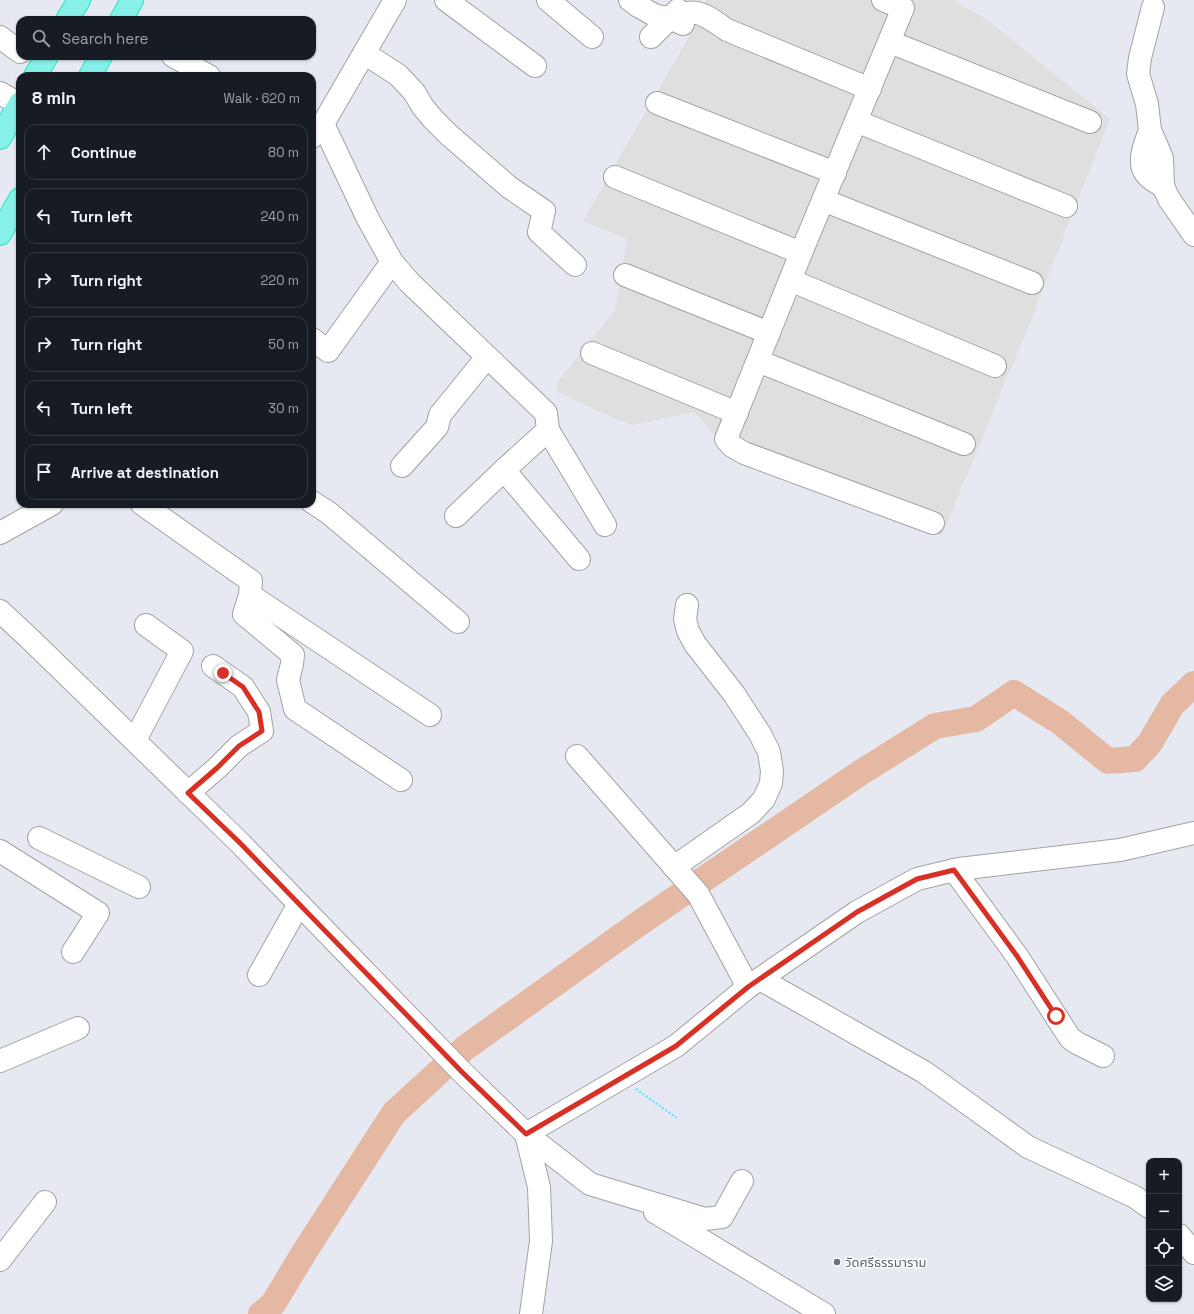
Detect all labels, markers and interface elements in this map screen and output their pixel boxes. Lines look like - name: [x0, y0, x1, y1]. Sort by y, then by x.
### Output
- search box: [16, 16, 316, 60]
- icon: search: [30, 27, 52, 49]
- text: Search here: [62, 29, 148, 48]
- text: 8 min: [32, 87, 76, 109]
- text: Walk · 620 m: [223, 90, 300, 107]
- icon: ahead: [33, 141, 55, 163]
- text: Continue: [71, 143, 137, 162]
- text: 80 m: [268, 144, 299, 161]
- icon: left: [33, 205, 55, 227]
- text: Turn left: [71, 207, 133, 226]
- text: 240 m: [261, 208, 299, 225]
- icon: right: [33, 269, 55, 291]
- text: Turn right: [71, 271, 142, 290]
- text: 220 m: [260, 272, 299, 289]
- icon: right: [33, 333, 55, 355]
- text: Turn right: [71, 335, 142, 354]
- text: 50 m: [268, 336, 299, 353]
- icon: left: [33, 397, 55, 419]
- text: Turn left: [71, 399, 133, 418]
- text: 30 m: [268, 400, 299, 417]
- icon: arrive: [33, 461, 55, 483]
- text: Arrive at destination: [71, 463, 219, 482]
- route end: [214, 664, 232, 682]
- route start: [1047, 1007, 1065, 1025]
- map controls: [1146, 1158, 1182, 1302]
- button: +: [1146, 1158, 1182, 1194]
- button: −: [1146, 1194, 1182, 1230]
- button: locate: [1146, 1230, 1182, 1266]
- place label: วัดศรีธรรมาราม: [845, 1254, 927, 1271]
- marker: วัดศรีธรรมาราม: [832, 1257, 842, 1267]
- button: layers: [1146, 1266, 1182, 1302]

